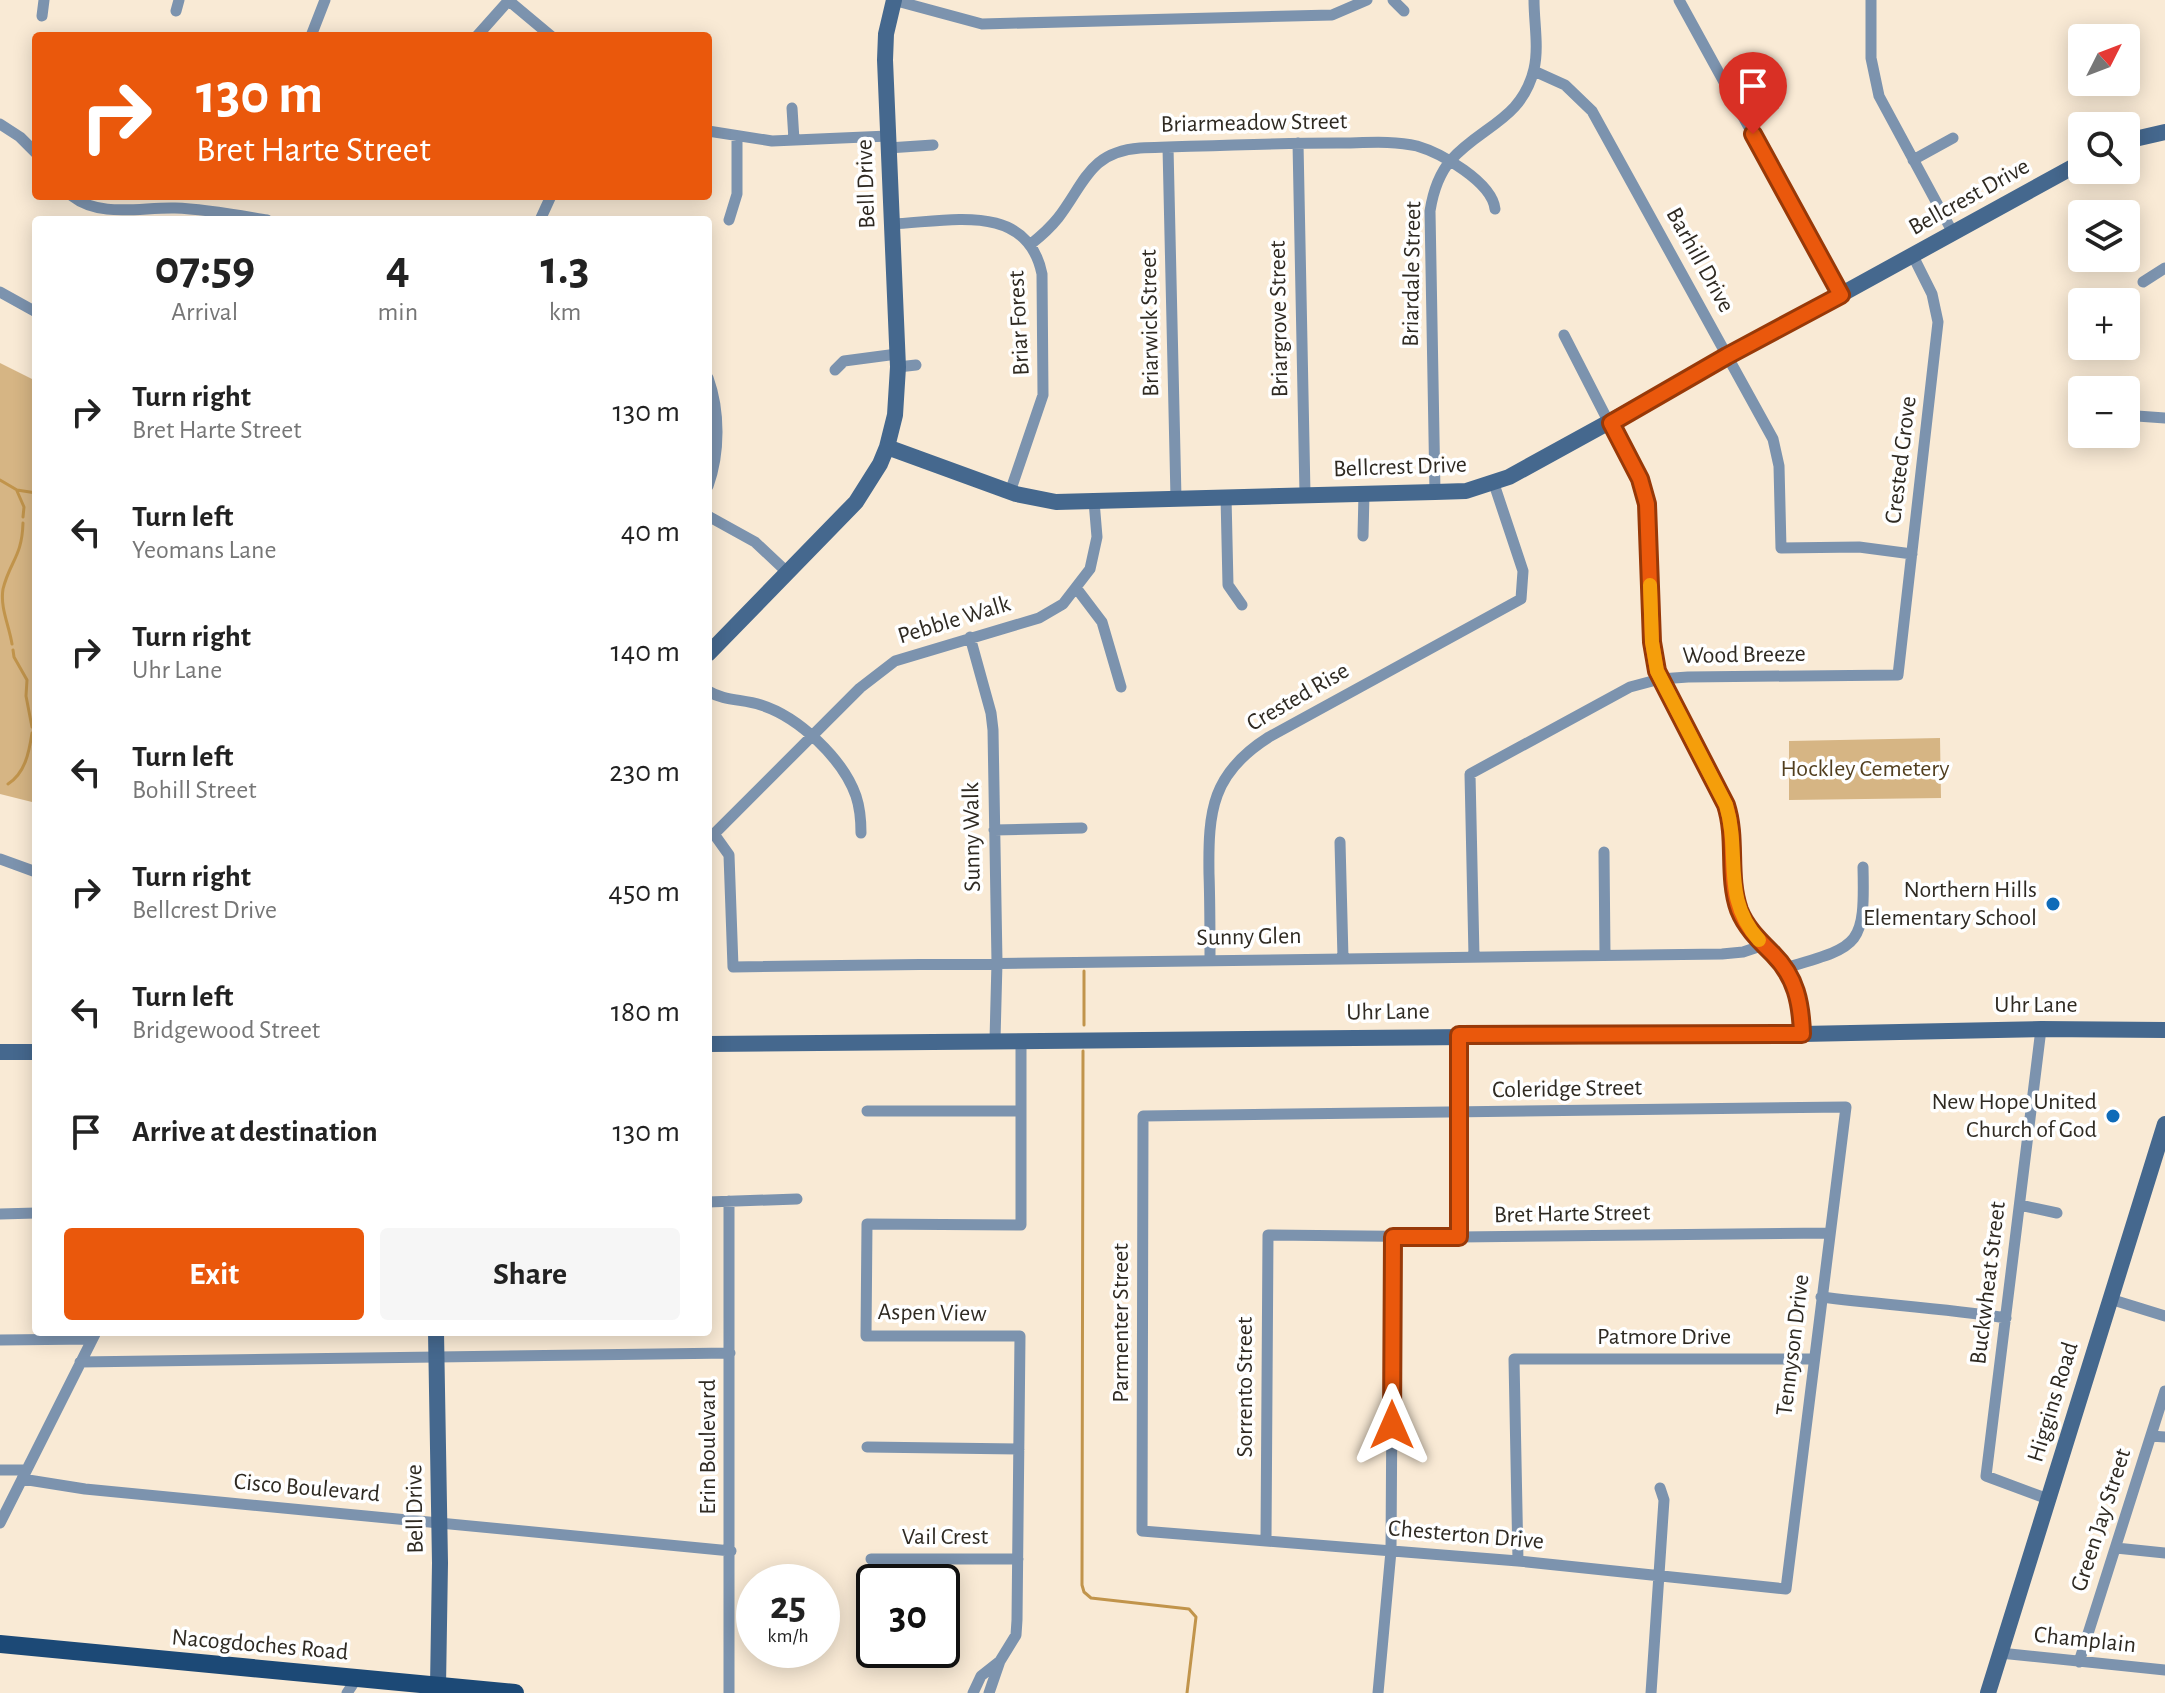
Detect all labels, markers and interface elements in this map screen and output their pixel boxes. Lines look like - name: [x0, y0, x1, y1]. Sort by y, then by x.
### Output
- north arrow: [2068, 24, 2140, 96]
- map controls: [2068, 24, 2140, 448]
- pin: [1719, 52, 1787, 134]
- icon: right: [64, 64, 168, 168]
- icon: arrive: [1731, 64, 1775, 108]
- text: 130 m: [196, 67, 323, 123]
- street label: Briarmeadow Street: [1160, 109, 1348, 137]
- button: search: [2068, 112, 2140, 184]
- text: Bret Harte Street: [196, 132, 431, 168]
- street label: Bell Drive: [852, 139, 880, 229]
- street label: Bellcrest Drive: [1905, 154, 2033, 240]
- button: layers: [2068, 200, 2140, 272]
- street label: Briardale Street: [1399, 201, 1425, 347]
- street label: Barhill Drive: [1661, 204, 1739, 316]
- street label: Briargrove Street: [1266, 240, 1292, 398]
- text: 07:59: [154, 245, 255, 293]
- text: 4: [386, 245, 410, 293]
- text: 1.3: [541, 245, 590, 293]
- street label: Briarwick Street: [1137, 249, 1163, 397]
- street label: Briar Forest: [1004, 270, 1034, 376]
- button: +: [2068, 288, 2140, 360]
- text: Arrival: [171, 299, 238, 325]
- text: min: [378, 299, 418, 325]
- text: km: [549, 299, 581, 325]
- button: −: [2068, 376, 2140, 448]
- text: Turn right: [132, 382, 251, 412]
- icon: right: [64, 390, 108, 434]
- street label: Crested Grove: [1881, 395, 1921, 525]
- text: 130 m: [613, 397, 680, 427]
- text: Bret Harte Street: [132, 417, 301, 443]
- street label: Bellcrest Drive: [1333, 453, 1467, 481]
- text: Turn left: [132, 502, 233, 532]
- icon: left: [64, 510, 108, 554]
- text: 40 m: [621, 517, 680, 547]
- text: Yeomans Lane: [132, 537, 276, 563]
- street label: Pebble Walk: [895, 592, 1013, 648]
- text: Turn right: [132, 622, 251, 652]
- icon: right: [64, 630, 108, 674]
- text: 140 m: [610, 637, 680, 667]
- street label: Wood Breeze: [1682, 642, 1806, 668]
- text: Uhr Lane: [132, 657, 222, 683]
- street label: Crested Rise: [1243, 658, 1353, 736]
- text: Turn left: [132, 742, 233, 772]
- icon: left: [64, 750, 108, 794]
- text: 230 m: [609, 757, 680, 787]
- park label: Hockley Cemetery: [1780, 757, 1950, 781]
- text: Bohill Street: [132, 777, 257, 803]
- street label: Sunny Walk: [959, 782, 985, 892]
- text: Turn right: [132, 862, 251, 892]
- icon: right: [64, 870, 108, 914]
- text: 450 m: [608, 877, 680, 907]
- place label: Northern Hills Elementary School: [1863, 878, 2037, 930]
- marker: Northern Hills Elementary School: [2044, 895, 2062, 913]
- text: Bellcrest Drive: [132, 897, 277, 923]
- street label: Sunny Glen: [1196, 924, 1302, 950]
- text: Turn left: [132, 982, 233, 1012]
- icon: left: [64, 990, 108, 1034]
- street label: Uhr Lane: [1994, 993, 2078, 1017]
- text: 180 m: [611, 997, 680, 1027]
- street label: Uhr Lane: [1346, 999, 1430, 1025]
- text: Bridgewood Street: [132, 1017, 320, 1043]
- street label: Coleridge Street: [1492, 1076, 1643, 1102]
- place label: New Hope United Church of God: [1931, 1090, 2097, 1142]
- marker: New Hope United Church of God: [2104, 1107, 2122, 1125]
- icon: arrive: [64, 1110, 108, 1154]
- text: Arrive at destination: [132, 1117, 378, 1147]
- text: 130 m: [613, 1117, 680, 1147]
- street label: Buckwheat Street: [1966, 1200, 2010, 1366]
- street label: Bret Harte Street: [1494, 1201, 1651, 1227]
- button: Exit: [64, 1228, 364, 1320]
- button: Share: [380, 1228, 680, 1320]
- street label: Parmenter Street: [1109, 1243, 1133, 1403]
- street label: Tennyson Drive: [1772, 1273, 1814, 1417]
- street label: Aspen View: [877, 1300, 987, 1326]
- street label: Sorrento Street: [1233, 1316, 1257, 1457]
- street label: Patmore Drive: [1597, 1325, 1731, 1349]
- street label: Higgins Road: [2023, 1339, 2083, 1465]
- street label: Erin Boulevard: [696, 1379, 720, 1515]
- position arrow: [1350, 1383, 1434, 1467]
- street label: Green Jay Street: [2067, 1445, 2135, 1594]
- street label: Bell Drive: [402, 1464, 428, 1554]
- street label: Cisco Boulevard: [233, 1470, 381, 1506]
- street label: Chesterton Drive: [1387, 1516, 1545, 1554]
- street label: Vail Crest: [902, 1525, 989, 1549]
- speed limit sign: 30: [856, 1564, 960, 1668]
- text: 25: [770, 1586, 806, 1626]
- street label: Champlain: [2033, 1623, 2137, 1657]
- street label: Nacogdoches Road: [171, 1625, 349, 1665]
- text: km/h: [767, 1626, 809, 1646]

